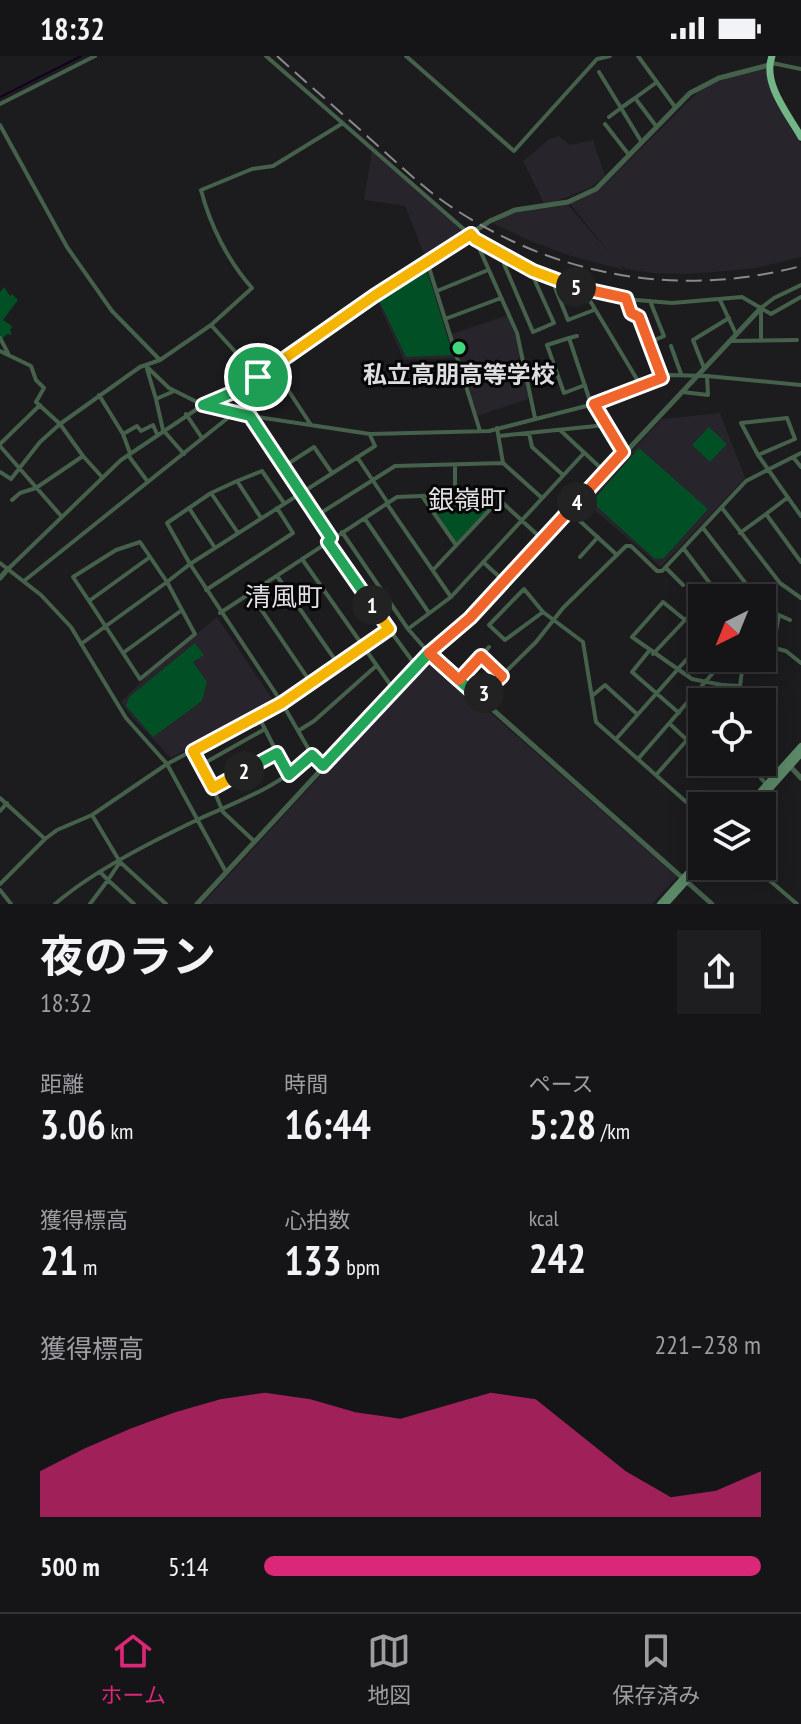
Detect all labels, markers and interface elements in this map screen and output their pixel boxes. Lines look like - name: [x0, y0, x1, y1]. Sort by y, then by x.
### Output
- text: 18:32: [40, 9, 105, 48]
- pin: 5: [556, 267, 596, 307]
- text: 5: [571, 273, 581, 301]
- marker: 私立高朋高等学校: [450, 339, 468, 357]
- pin: [224, 343, 292, 411]
- icon: arrive: [236, 355, 280, 399]
- place label: 私立高朋高等学校: [363, 359, 555, 390]
- pin: 4: [557, 482, 597, 522]
- district label: 銀嶺町: [428, 483, 506, 516]
- text: 4: [572, 488, 582, 516]
- district label: 清風町: [245, 580, 323, 613]
- north arrow: [688, 584, 776, 672]
- map controls: [688, 584, 776, 880]
- pin: 1: [352, 585, 392, 625]
- text: 1: [367, 591, 377, 619]
- pin: 3: [464, 673, 504, 713]
- text: 3: [479, 679, 489, 707]
- button: locate: [688, 688, 776, 776]
- pin: 2: [224, 751, 264, 791]
- text: 2: [239, 757, 249, 785]
- button: layers: [688, 792, 776, 880]
- text: 夜のラン: [40, 927, 216, 984]
- button: share: [677, 930, 761, 1014]
- text: 18:32: [40, 986, 92, 1019]
- text: 距離: [40, 1070, 84, 1098]
- text: 時間: [284, 1070, 328, 1098]
- text: ペース: [529, 1070, 594, 1098]
- text: 3.06: [40, 1098, 106, 1150]
- text: 16:44: [284, 1098, 371, 1150]
- text: 5:28: [529, 1098, 596, 1150]
- text: km: [106, 1117, 133, 1145]
- text: /km: [596, 1117, 630, 1145]
- text: kcal: [529, 1204, 559, 1232]
- text: 獲得標高: [40, 1206, 128, 1234]
- text: 心拍数: [284, 1206, 350, 1234]
- text: 242: [529, 1232, 586, 1284]
- text: 21: [40, 1234, 78, 1286]
- text: 133: [284, 1234, 342, 1286]
- text: m: [78, 1253, 97, 1281]
- text: bpm: [342, 1253, 380, 1281]
- text: 221–238 m: [655, 1328, 761, 1361]
- text: 獲得標高: [40, 1332, 144, 1365]
- text: 500 m: [40, 1550, 100, 1583]
- text: 5:14: [168, 1550, 208, 1583]
- tab: ホーム: [101, 1629, 166, 1709]
- tab: 地図: [367, 1629, 411, 1709]
- tab: 保存済み: [612, 1629, 700, 1709]

